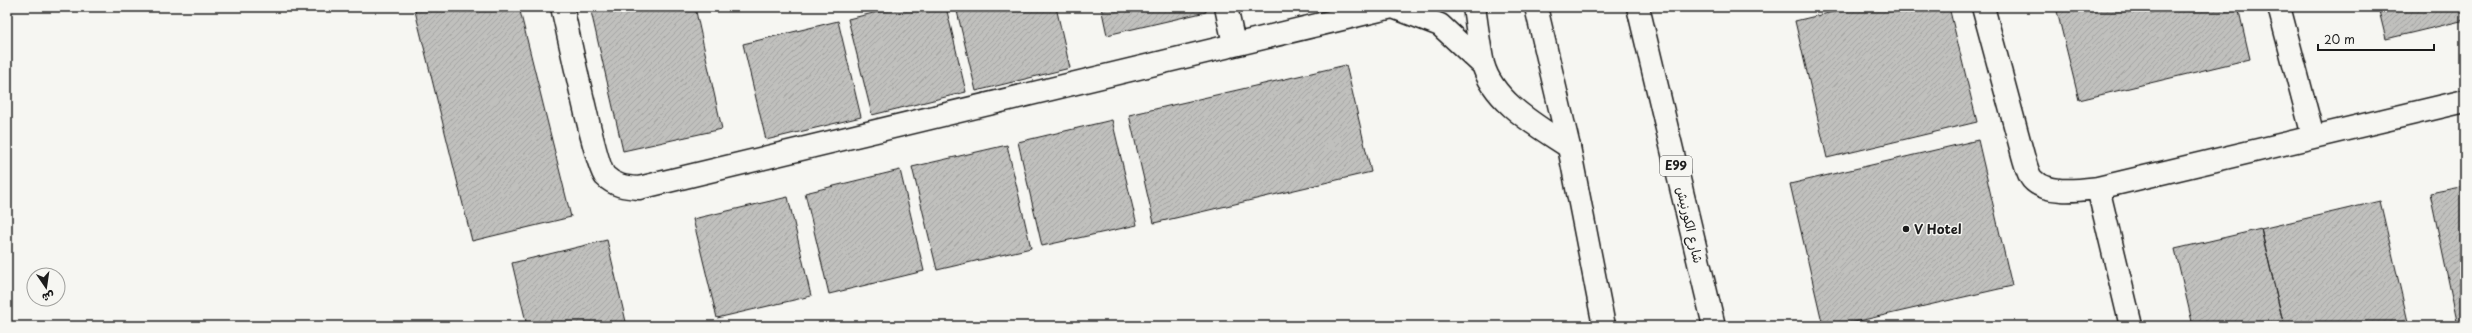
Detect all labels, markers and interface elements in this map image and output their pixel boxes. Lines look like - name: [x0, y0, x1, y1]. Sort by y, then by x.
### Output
- scale bar: [2318, 26, 2434, 52]
- text: 20 m: [2324, 30, 2355, 48]
- road number: E99: [1660, 156, 1692, 176]
- street label: شارع الكورنيش: [1671, 185, 1709, 265]
- place label: V Hotel: [1914, 219, 1962, 238]
- marker: V Hotel: [1901, 224, 1911, 234]
- north arrow: [26, 267, 66, 307]
- text: ش: [41, 288, 56, 307]

